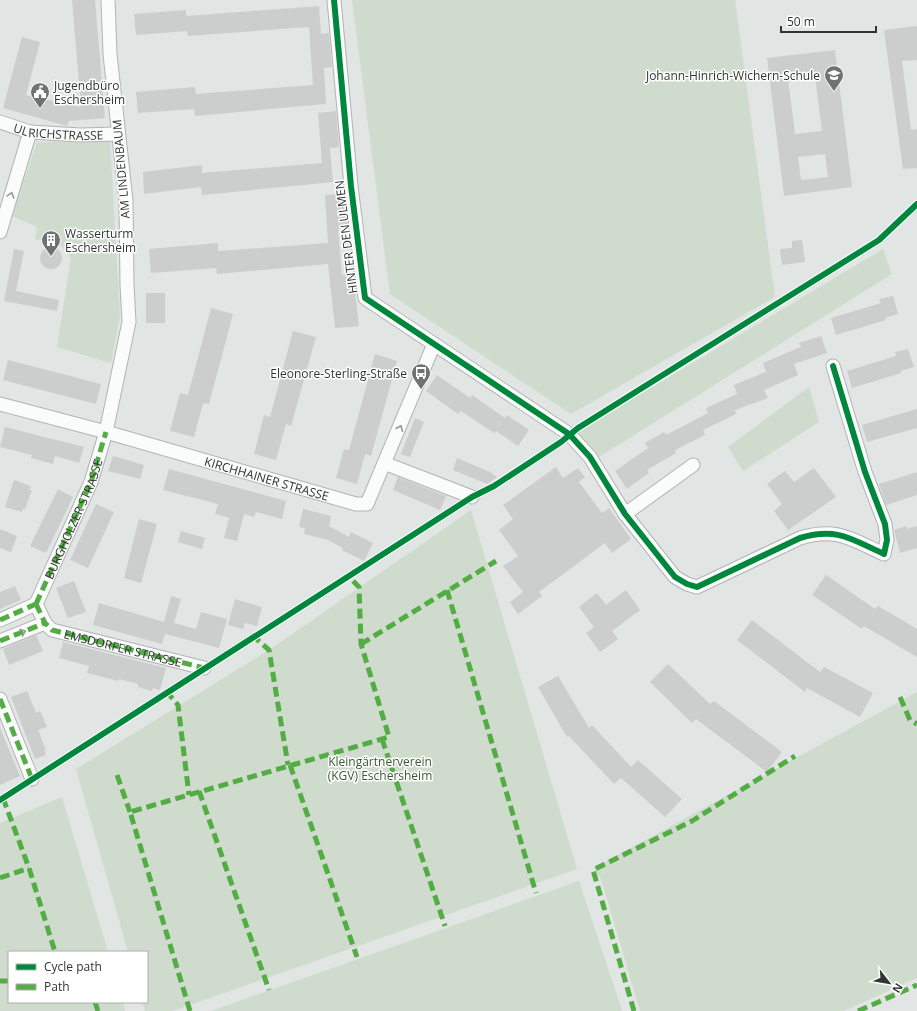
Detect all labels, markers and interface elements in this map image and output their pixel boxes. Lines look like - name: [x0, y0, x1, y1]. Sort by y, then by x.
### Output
- scale bar: [781, 8, 876, 34]
- text: 50 m: [787, 13, 815, 30]
- school or university icon: Johann-Hinrich-Wichern-Schule: [823, 64, 845, 92]
- place label: Johann-Hinrich-Wichern-Schule: [645, 67, 820, 84]
- place label: Jugendbüro Eschersheim: [53, 77, 125, 108]
- public building icon: Jugendbüro Eschersheim: [29, 81, 51, 109]
- street label: ULRICHSTRASSE: [11, 119, 104, 144]
- street label: AM LINDENBAUM: [108, 119, 134, 219]
- street label: HINTER DEN ULMEN: [331, 179, 361, 295]
- one-way arrow: [6, 192, 15, 199]
- place label: Wasserturm Eschersheim: [65, 225, 136, 256]
- building icon: Wasserturm Eschersheim: [40, 229, 62, 257]
- bus stop icon: Eleonore-Sterling-Straße: [410, 362, 432, 390]
- place label: Eleonore-Sterling-Straße: [270, 365, 407, 382]
- one-way arrow: [395, 424, 403, 432]
- street label: KIRCHHAINER STRASSE: [203, 452, 331, 504]
- street label: BURGHOLZER STRASSE: [40, 457, 106, 582]
- street label: EMSDORFER STRASSE: [62, 625, 184, 671]
- one-way arrow: [18, 629, 26, 637]
- park label: Kleingärtnerverein (KGV) Eschersheim: [328, 753, 432, 784]
- legend: [8, 951, 148, 1003]
- text: Cycle path: [44, 958, 102, 975]
- north arrow: [869, 963, 909, 1003]
- text: Path: [44, 978, 70, 995]
- text: N: [889, 981, 907, 996]

